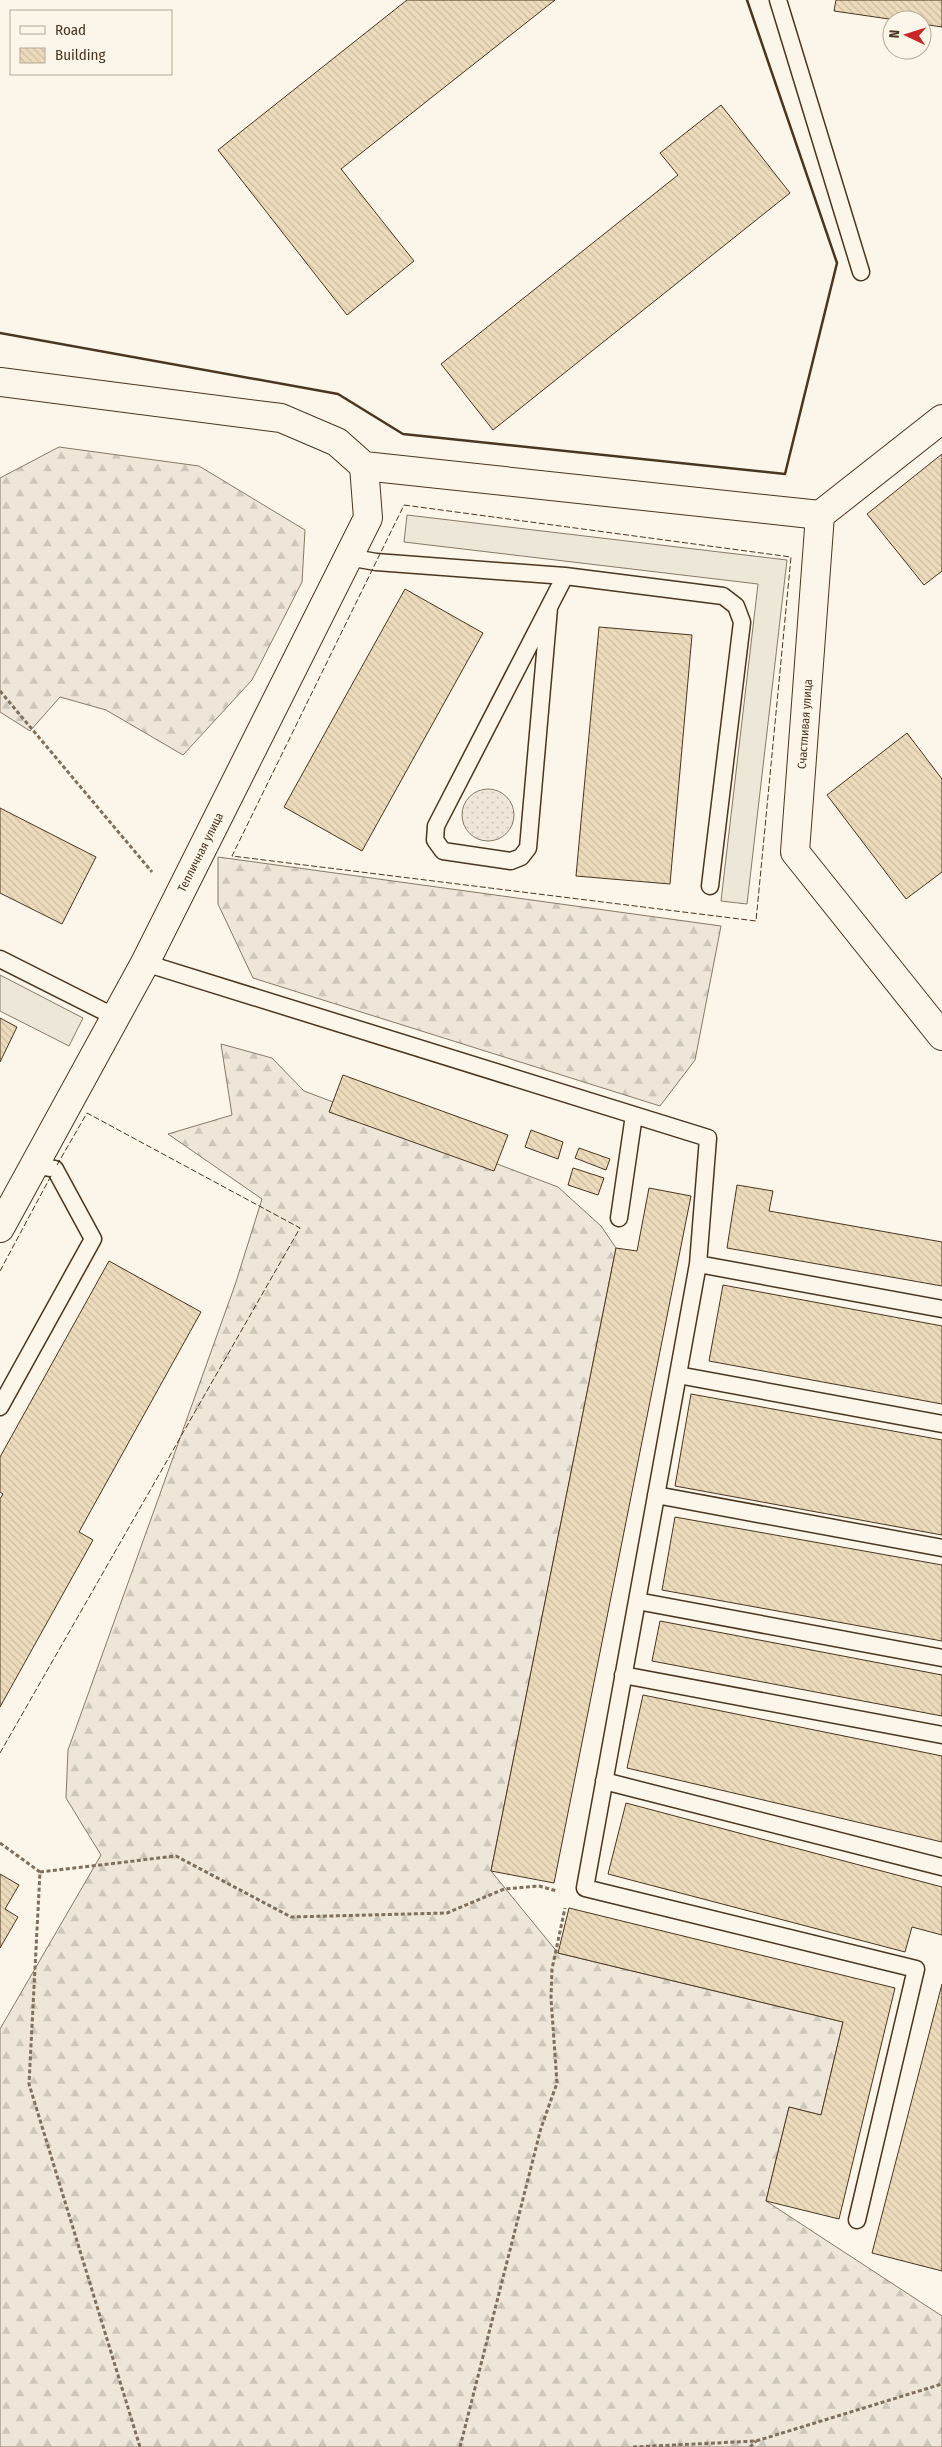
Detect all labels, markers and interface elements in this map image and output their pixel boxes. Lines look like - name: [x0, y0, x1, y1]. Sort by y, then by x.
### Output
- legend: [10, 10, 172, 75]
- north arrow: [882, 10, 932, 60]
- text: Road: [55, 21, 86, 39]
- text: N: [886, 29, 903, 39]
- text: Building: [55, 46, 106, 64]
- street label: Счастливая улица: [795, 678, 815, 769]
- street label: Тепличная улица: [175, 810, 226, 894]

